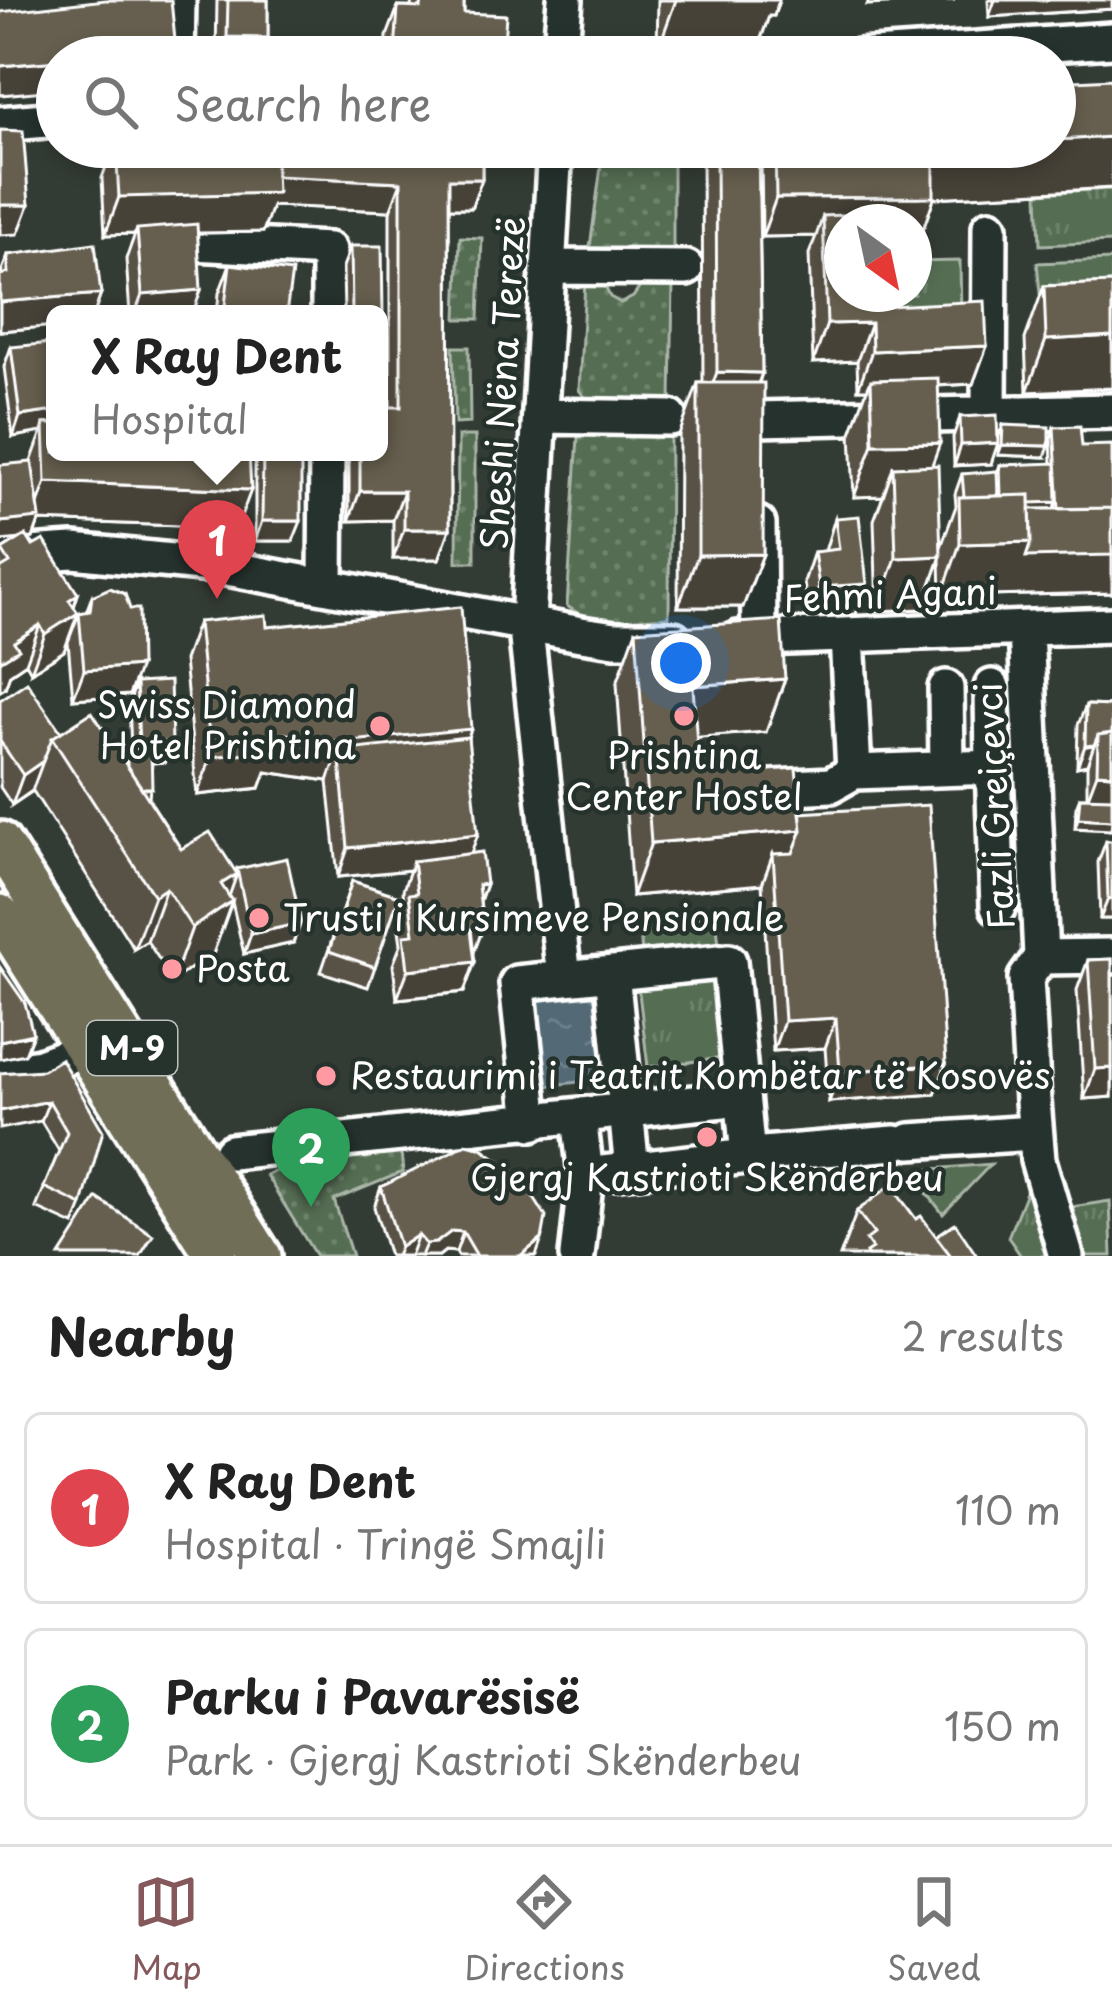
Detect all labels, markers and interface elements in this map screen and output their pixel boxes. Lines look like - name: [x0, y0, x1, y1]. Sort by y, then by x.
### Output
- search box: [36, 36, 1076, 168]
- text: Search here: [174, 68, 431, 136]
- icon: search: [78, 69, 144, 135]
- north arrow: [824, 204, 932, 312]
- street label: Sheshi Nëna Terezë: [465, 215, 537, 551]
- popup: [46, 305, 388, 461]
- text: X Ray Dent: [92, 320, 342, 388]
- text: Hospital: [92, 388, 248, 447]
- pin: 1: [178, 500, 256, 599]
- street label: Fehmi Agani: [782, 562, 998, 624]
- your location: [651, 633, 711, 693]
- place label: Swiss Diamond Hotel Prishtina: [97, 676, 356, 771]
- street label: Fazli Greiçevci: [960, 681, 1026, 931]
- marker: Prishtina Center Hostel: [671, 703, 697, 729]
- marker: Swiss Diamond Hotel Prishtina: [367, 713, 393, 739]
- place label: Prishtina Center Hostel: [566, 727, 802, 822]
- place label: Trusti i Kursimeve Pensionale: [283, 889, 784, 943]
- marker: Trusti i Kursimeve Pensionale: [246, 905, 272, 931]
- place label: Posta: [196, 940, 290, 994]
- marker: Posta: [159, 956, 185, 982]
- road number: M-9: [87, 1021, 177, 1075]
- place label: Restaurimi i Teatrit Kombëtar të Kosovës: [350, 1047, 1050, 1101]
- marker: Restaurimi i Teatrit Kombëtar të Kosovës: [313, 1063, 339, 1089]
- pin: 2: [272, 1108, 350, 1207]
- marker: Gjergj Kastrioti Skënderbeu: [694, 1124, 720, 1150]
- place label: Gjergj Kastrioti Skënderbeu: [470, 1149, 944, 1203]
- text: Nearby: [48, 1296, 235, 1373]
- text: 2 results: [902, 1305, 1064, 1364]
- text: X Ray Dent: [165, 1445, 416, 1513]
- text: 1: [81, 1479, 99, 1538]
- text: 110 m: [955, 1479, 1061, 1538]
- text: Hospital · Tringë Smajli: [165, 1513, 606, 1572]
- text: Parku i Pavarësisë: [165, 1661, 580, 1729]
- text: 2: [76, 1695, 104, 1754]
- text: 150 m: [944, 1695, 1061, 1754]
- text: Park · Gjergj Kastrioti Skënderbeu: [165, 1729, 802, 1788]
- tab: Map: [131, 1869, 202, 1991]
- tab: Directions: [464, 1869, 625, 1991]
- tab: Saved: [887, 1869, 981, 1991]

